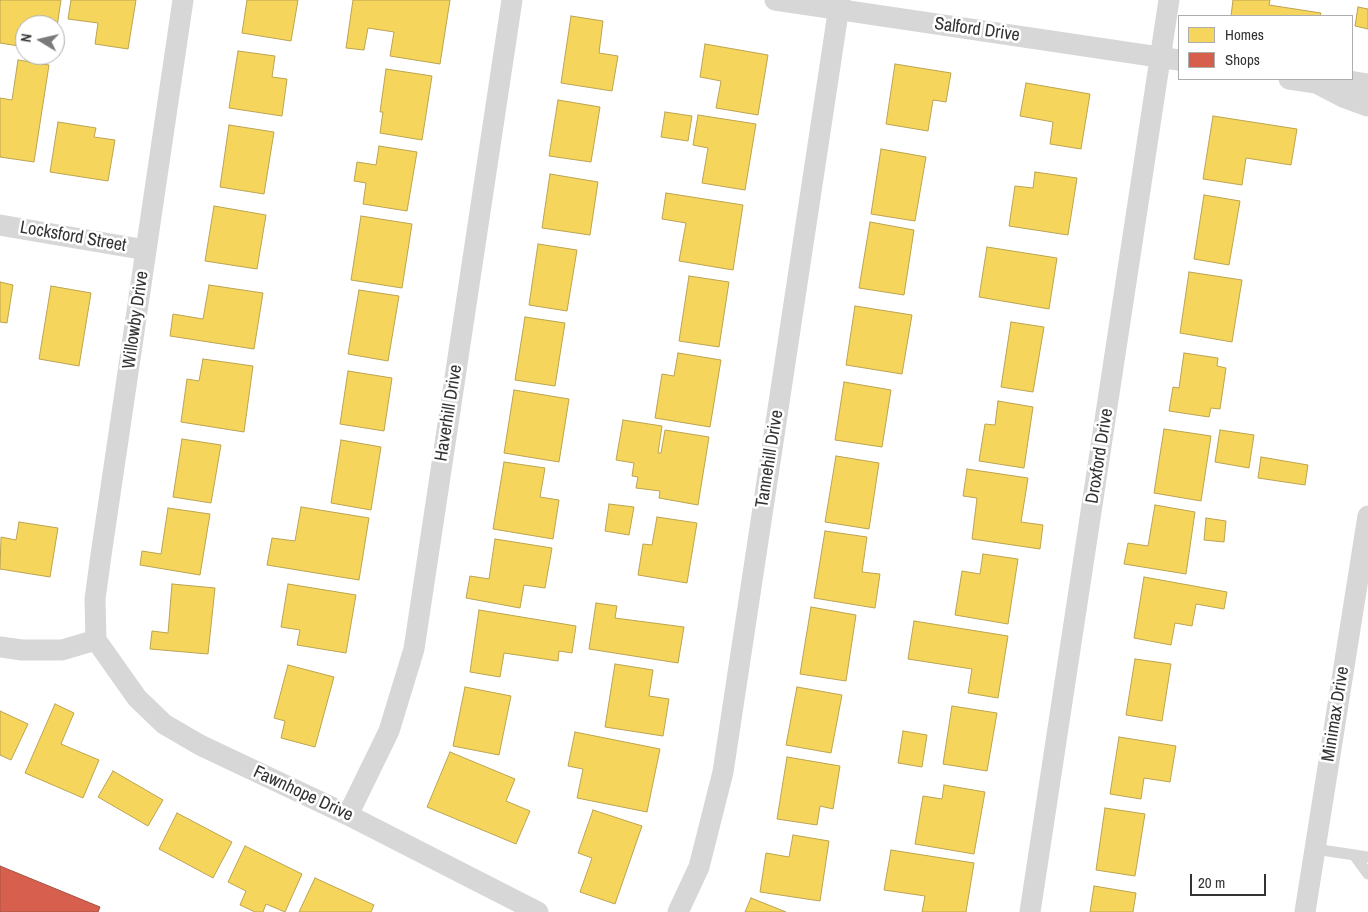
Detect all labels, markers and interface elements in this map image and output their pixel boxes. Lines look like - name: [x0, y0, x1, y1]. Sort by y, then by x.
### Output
- street label: Salford Drive: [933, 13, 1021, 47]
- north arrow: [15, 15, 65, 65]
- legend: [1178, 15, 1353, 80]
- text: Homes: [1225, 24, 1264, 45]
- text: N: [17, 32, 36, 43]
- text: Shops: [1225, 49, 1260, 70]
- street label: Locksford Street: [18, 217, 128, 257]
- street label: Willowby Drive: [118, 270, 154, 370]
- street label: Haverhill Drive: [431, 363, 467, 463]
- street label: Droxford Drive: [1082, 407, 1118, 505]
- street label: Tannehill Drive: [752, 409, 788, 509]
- street label: Minimax Drive: [1318, 665, 1354, 763]
- street label: Fawnhope Drive: [250, 761, 356, 827]
- scale bar: [1193, 864, 1269, 896]
- text: 20 m: [1198, 872, 1225, 893]

